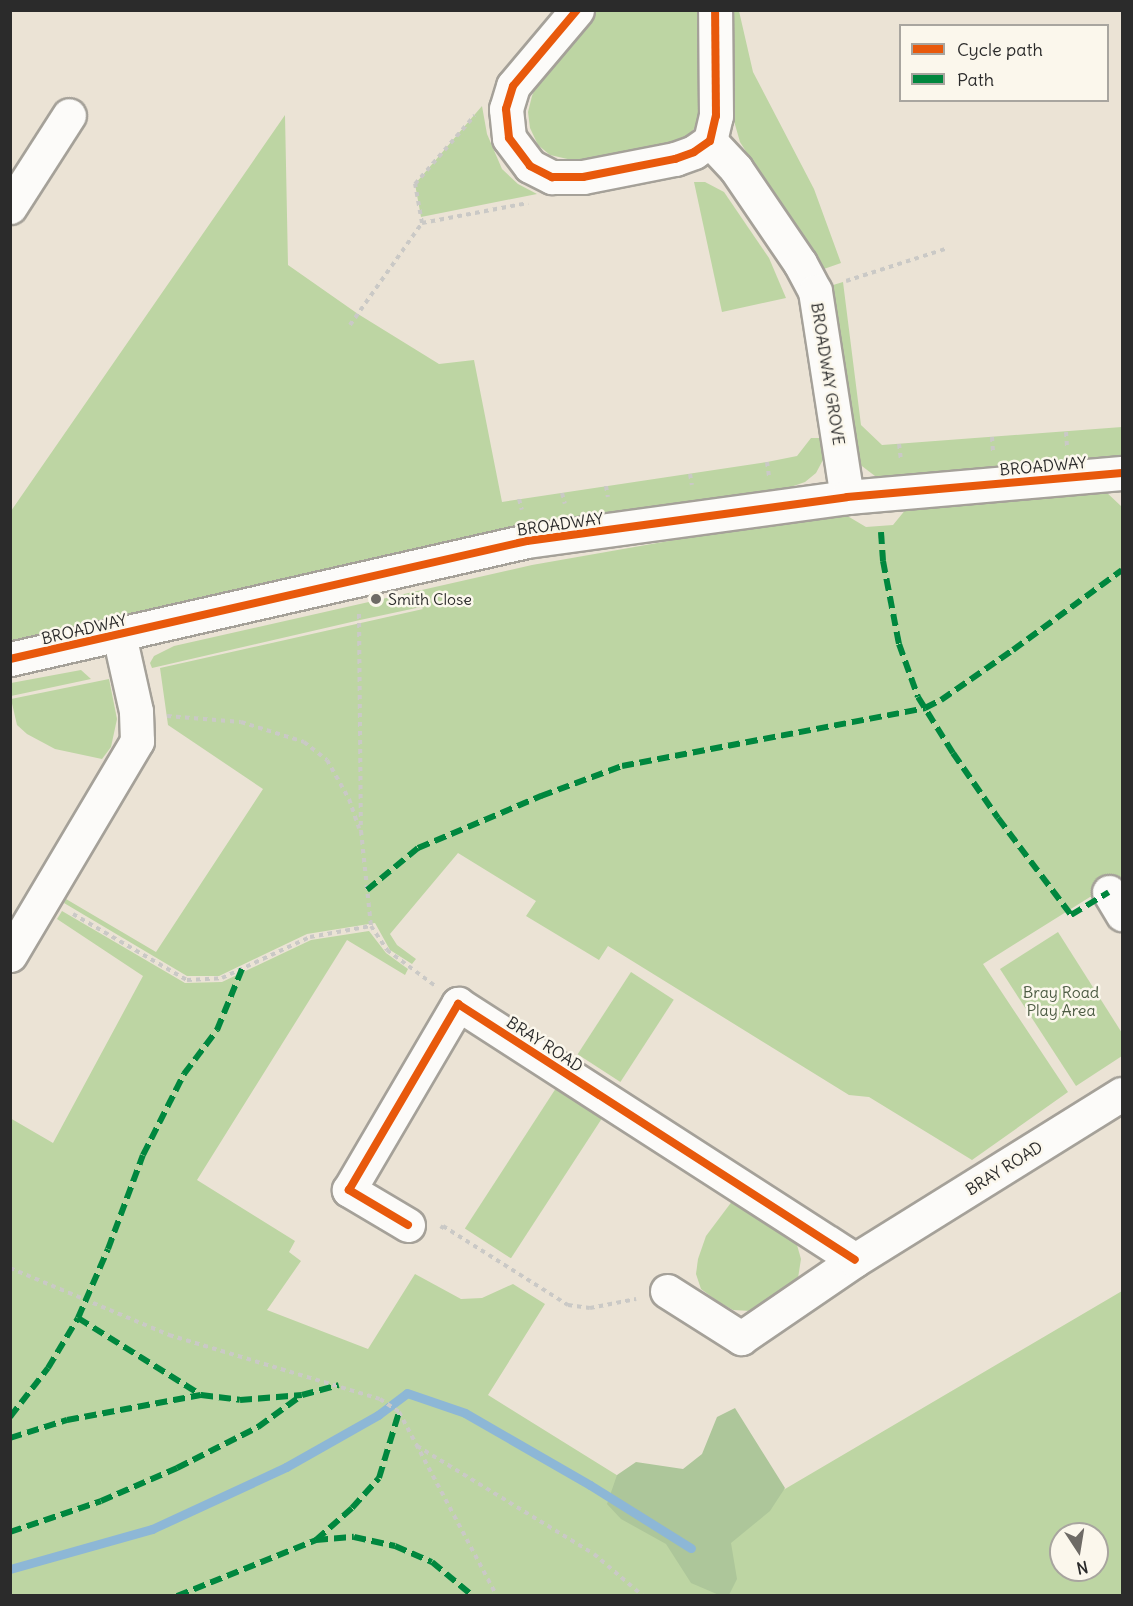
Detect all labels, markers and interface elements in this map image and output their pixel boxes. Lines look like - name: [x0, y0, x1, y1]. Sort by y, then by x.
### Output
- legend: [899, 24, 1109, 102]
- text: Cycle path: [957, 38, 1043, 61]
- text: Path: [957, 68, 994, 91]
- street label: BROADWAY GROVE: [807, 301, 849, 447]
- street label: BROADWAY: [999, 453, 1087, 479]
- street label: BROADWAY: [516, 508, 604, 540]
- place label: Smith Close: [388, 589, 472, 609]
- marker: Smith Close: [369, 592, 383, 606]
- street label: BROADWAY: [39, 610, 129, 648]
- park label: Bray Road Play Area: [1023, 982, 1099, 1020]
- street label: BRAY ROAD: [503, 1012, 587, 1076]
- street label: BRAY ROAD: [962, 1137, 1046, 1199]
- north arrow: [1049, 1522, 1109, 1582]
- text: N: [1075, 1557, 1090, 1579]

